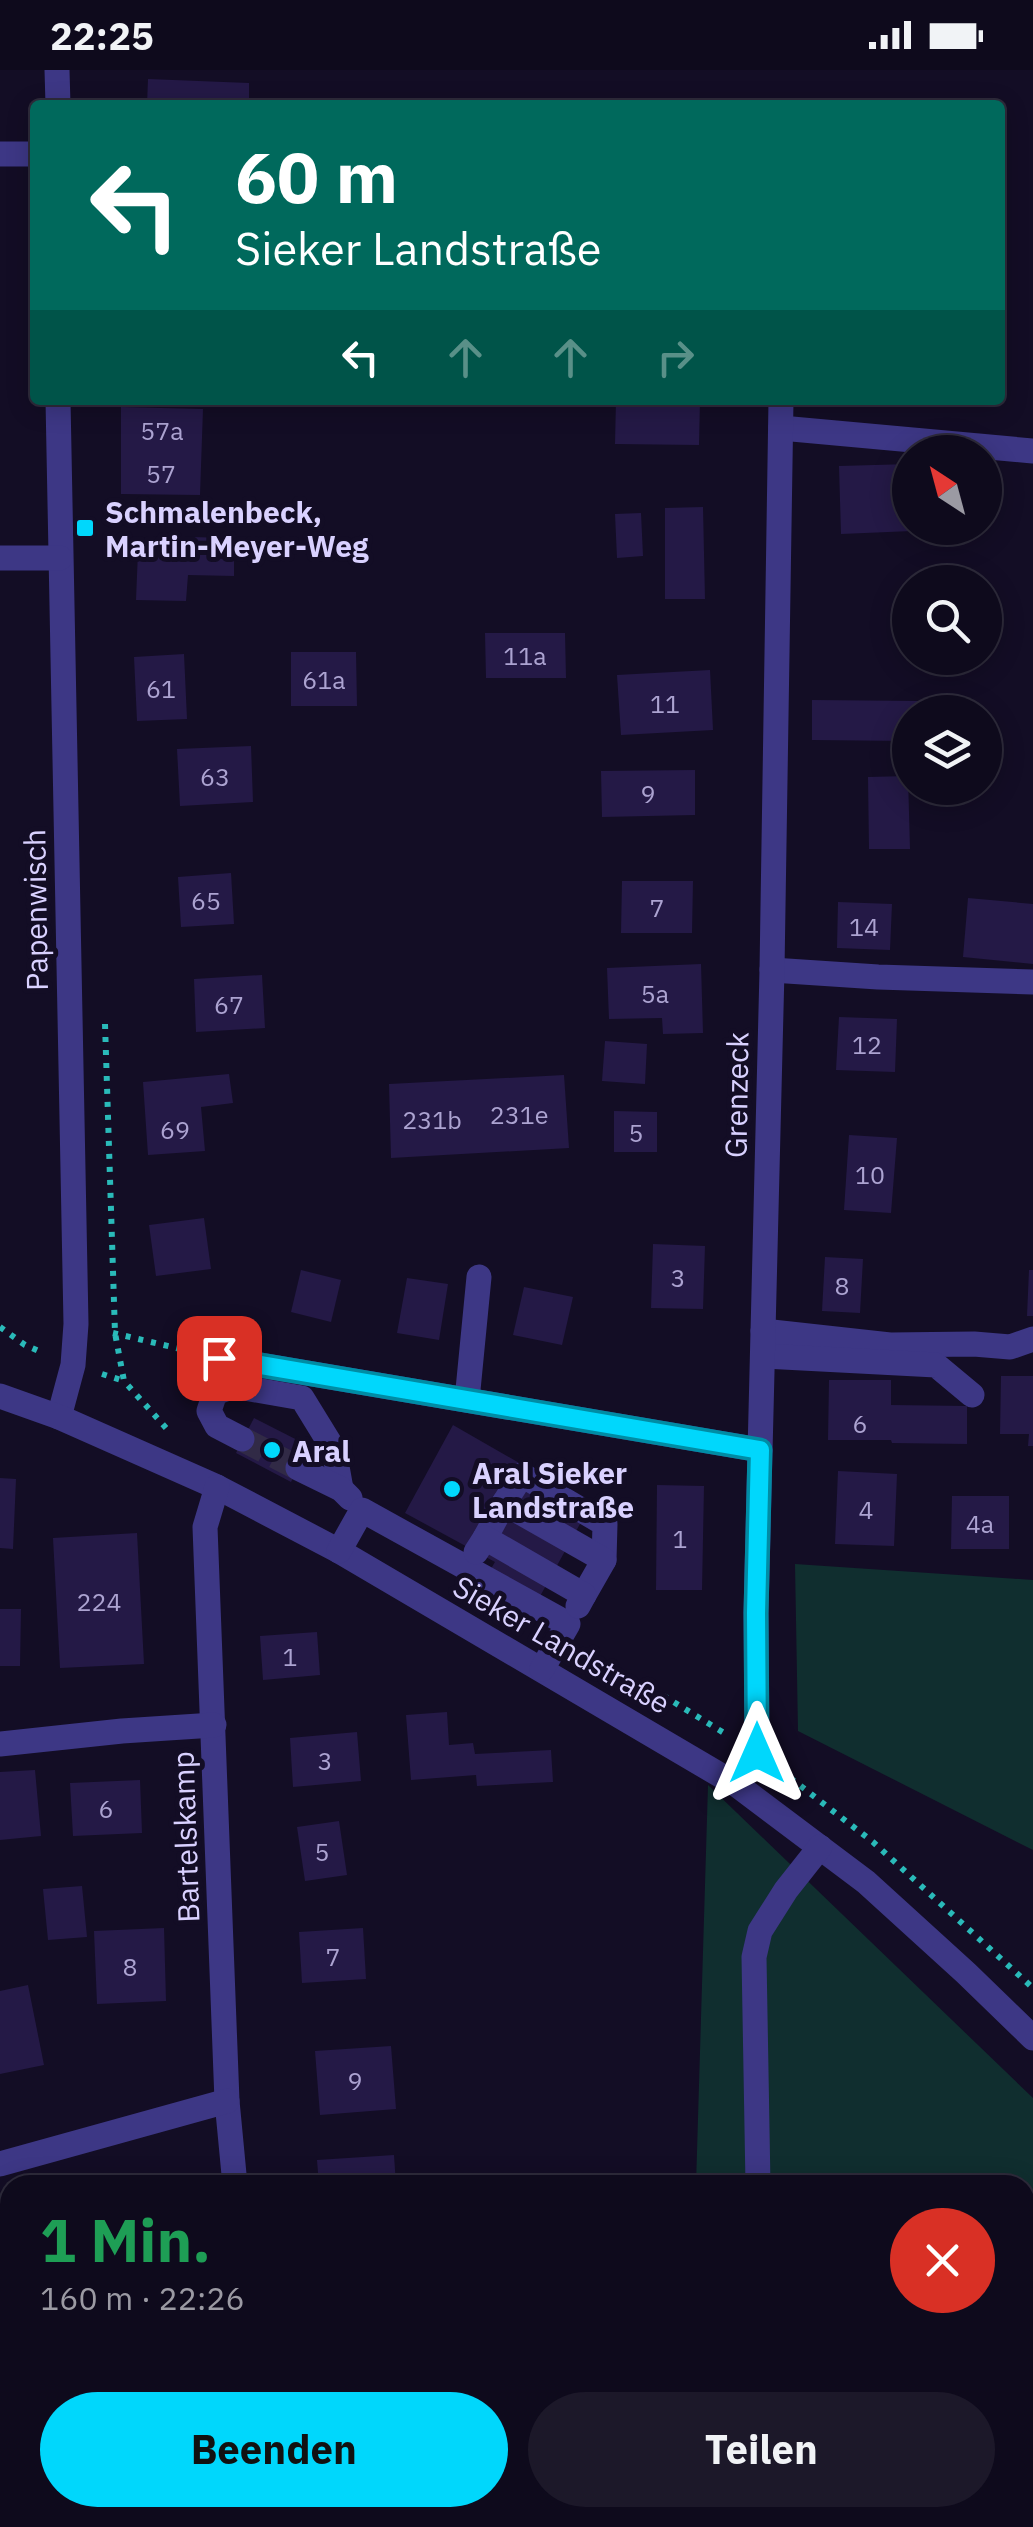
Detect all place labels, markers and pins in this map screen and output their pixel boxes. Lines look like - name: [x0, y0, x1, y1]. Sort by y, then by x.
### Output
- place label: Schmalenbeck, Martin-Meyer-Weg: [105, 492, 369, 565]
- marker: Schmalenbeck, Martin-Meyer-Weg: [74, 517, 96, 539]
- pin: [177, 1316, 262, 1401]
- place label: Aral: [292, 1431, 350, 1470]
- marker: Aral: [261, 1439, 283, 1461]
- place label: Aral Sieker Landstraße: [472, 1453, 634, 1526]
- marker: Aral Sieker Landstraße: [441, 1478, 463, 1500]

